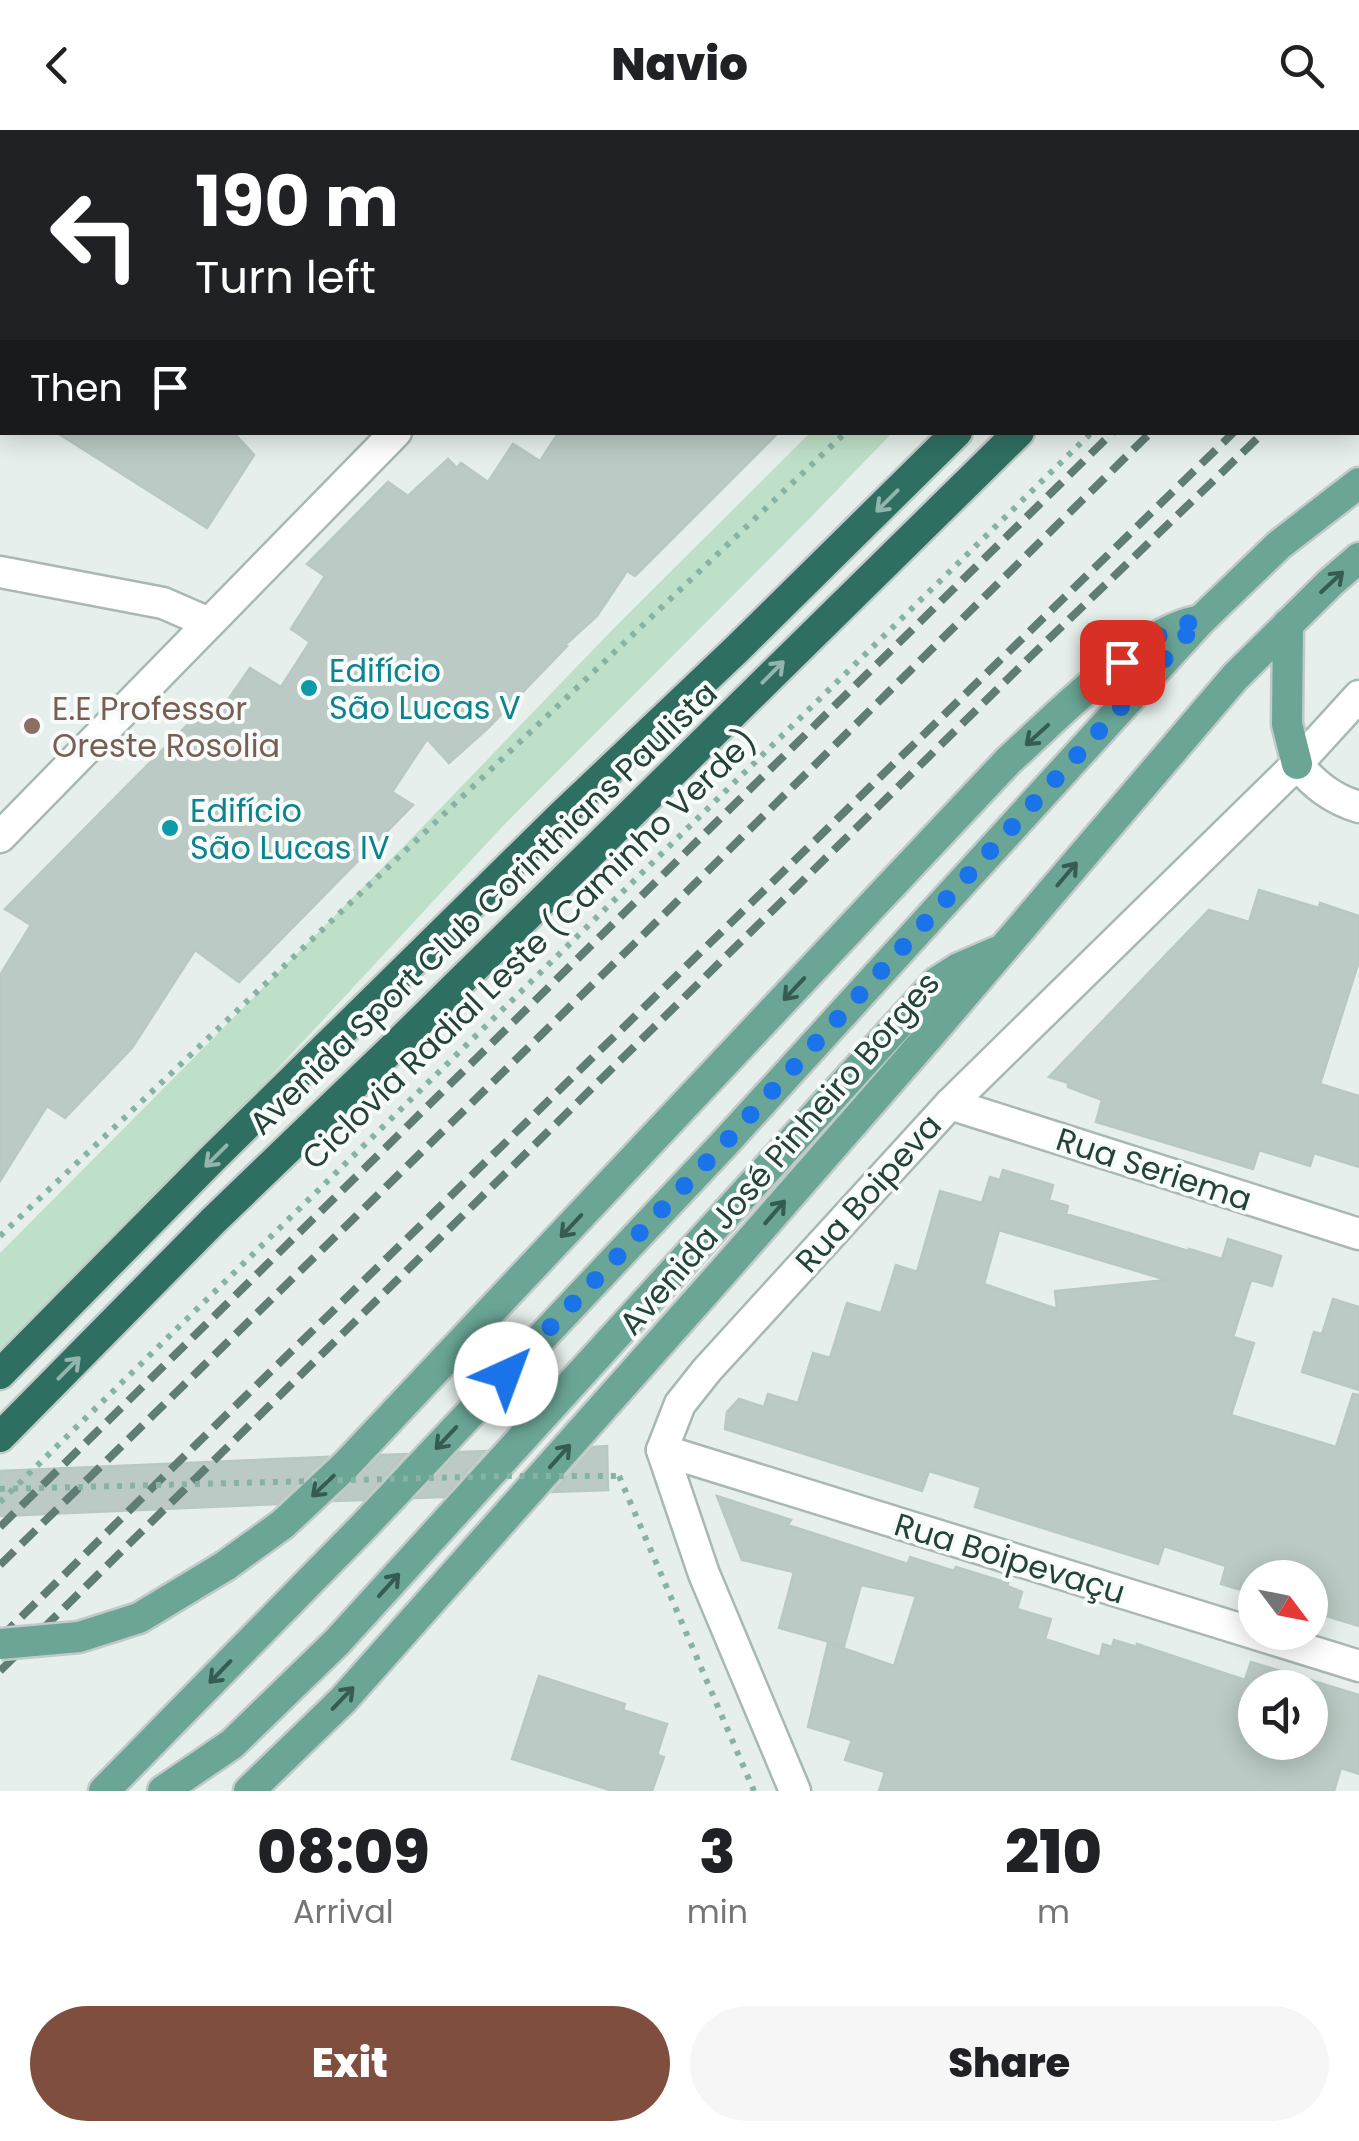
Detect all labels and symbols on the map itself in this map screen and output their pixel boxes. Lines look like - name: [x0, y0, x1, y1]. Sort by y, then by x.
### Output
- one-way arrow: [876, 489, 900, 513]
- one-way arrow: [1319, 570, 1343, 594]
- pin: [1080, 620, 1165, 705]
- place label: Edifício São Lucas V: [329, 648, 521, 730]
- one-way arrow: [760, 661, 784, 685]
- street label: Avenida Sport Club Corinthians Paulista: [239, 671, 727, 1145]
- marker: Edifício São Lucas V: [298, 677, 320, 699]
- place label: E.E Professor Oreste Rosolia: [52, 686, 280, 768]
- marker: E.E Professor Oreste Rosolia: [21, 715, 43, 737]
- street label: Ciclovia Radial Leste (Caminho Verde): [292, 719, 766, 1179]
- one-way arrow: [1025, 723, 1050, 746]
- place label: Edifício São Lucas IV: [190, 788, 390, 870]
- marker: Edifício São Lucas IV: [159, 817, 181, 839]
- one-way arrow: [1055, 862, 1077, 888]
- street label: Avenida José Pinheiro Borges: [608, 962, 950, 1344]
- one-way arrow: [783, 976, 806, 1001]
- street label: Rua Boipeva: [785, 1104, 951, 1282]
- street label: Rua Seriema: [1051, 1116, 1257, 1222]
- one-way arrow: [204, 1144, 228, 1168]
- one-way arrow: [764, 1200, 786, 1226]
- one-way arrow: [560, 1213, 583, 1238]
- position arrow: [454, 1322, 558, 1426]
- one-way arrow: [56, 1357, 80, 1381]
- one-way arrow: [435, 1425, 458, 1450]
- one-way arrow: [548, 1444, 571, 1469]
- one-way arrow: [311, 1474, 336, 1497]
- street label: Rua Boipevaçu: [889, 1502, 1131, 1614]
- north arrow: [1238, 1560, 1328, 1650]
- one-way arrow: [377, 1573, 401, 1597]
- one-way arrow: [209, 1660, 233, 1684]
- one-way arrow: [331, 1686, 354, 1711]

